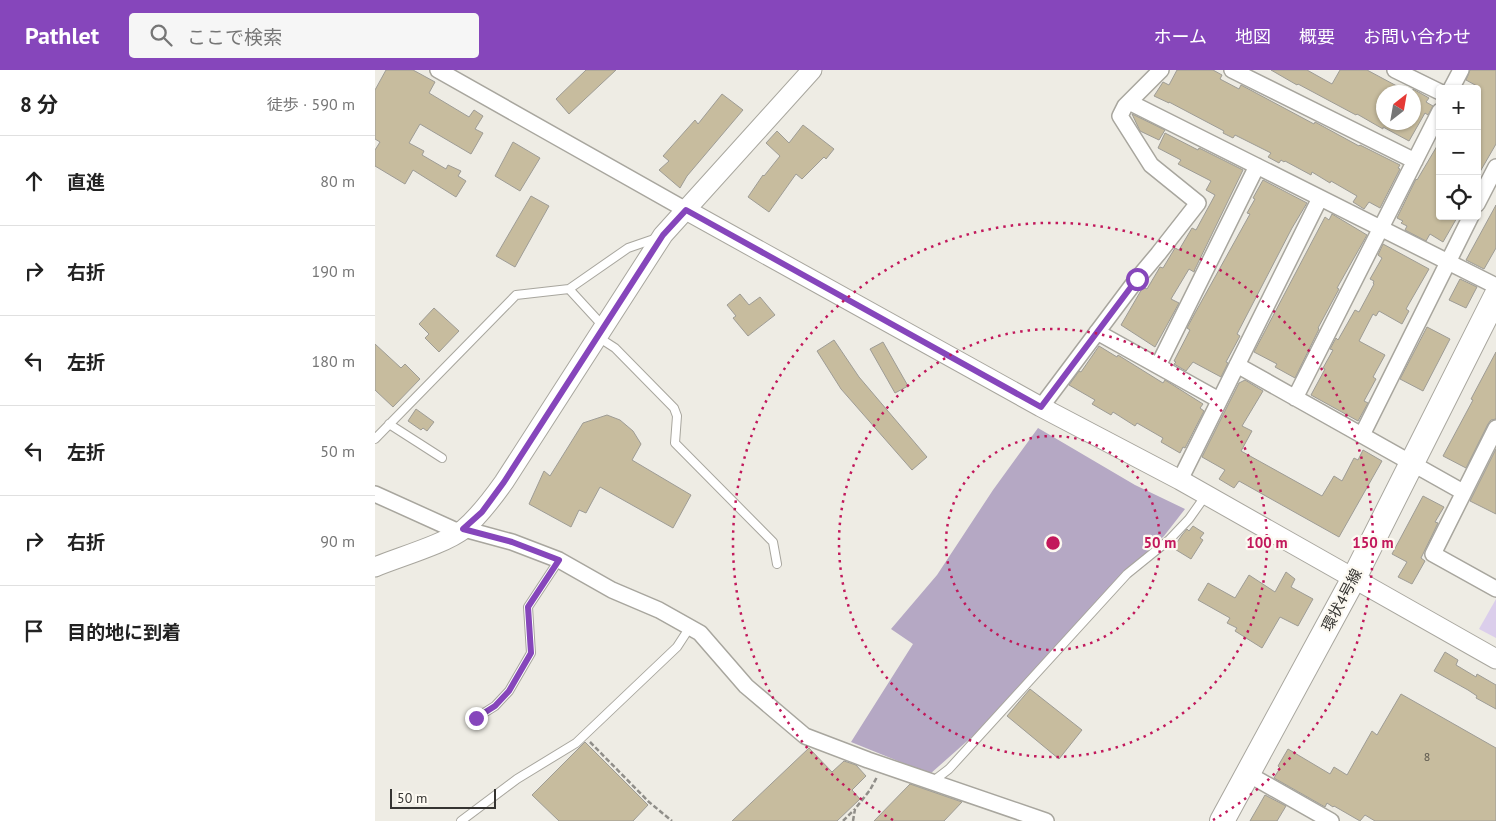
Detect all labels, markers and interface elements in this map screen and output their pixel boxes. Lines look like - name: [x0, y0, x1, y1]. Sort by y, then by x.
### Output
- search box: [129, 13, 479, 58]
- text: Pathlet: [25, 20, 99, 51]
- icon: search: [147, 21, 175, 49]
- text: ここで検索: [187, 25, 282, 49]
- text: ホーム: [1154, 25, 1207, 48]
- text: 地図: [1235, 25, 1271, 48]
- text: 概要: [1299, 25, 1335, 48]
- text: お問い合わせ: [1363, 25, 1471, 48]
- north arrow: [1376, 85, 1421, 130]
- map controls: [1436, 85, 1481, 220]
- button: +: [1436, 85, 1481, 130]
- text: 8 分: [20, 91, 58, 118]
- text: 徒歩 · 590 m: [267, 94, 355, 114]
- button: −: [1436, 130, 1481, 175]
- icon: ahead: [20, 167, 48, 195]
- text: 直進: [67, 170, 105, 194]
- text: 80 m: [320, 171, 355, 191]
- button: locate: [1436, 175, 1481, 220]
- icon: right: [20, 257, 48, 285]
- text: 右折: [67, 260, 105, 284]
- text: 190 m: [312, 261, 355, 281]
- route start: [1126, 268, 1149, 291]
- icon: left: [20, 347, 48, 375]
- text: 左折: [67, 350, 105, 374]
- text: 180 m: [312, 351, 355, 371]
- icon: left: [20, 437, 48, 465]
- text: 左折: [67, 440, 105, 464]
- text: 50 m: [320, 441, 355, 461]
- icon: right: [20, 527, 48, 555]
- text: 右折: [67, 530, 105, 554]
- text: 90 m: [320, 531, 355, 551]
- text: 50 m: [1144, 533, 1176, 552]
- text: 100 m: [1246, 533, 1288, 552]
- text: 150 m: [1352, 533, 1394, 552]
- centre of rings: [1044, 534, 1062, 552]
- street label: 環状4号線: [1317, 565, 1366, 634]
- icon: arrive: [20, 617, 48, 645]
- text: 目的地に到着: [67, 620, 181, 644]
- route end: [465, 707, 488, 730]
- house number: 8: [1424, 749, 1430, 764]
- scale bar: [390, 786, 496, 809]
- text: 50 m: [397, 789, 427, 807]

